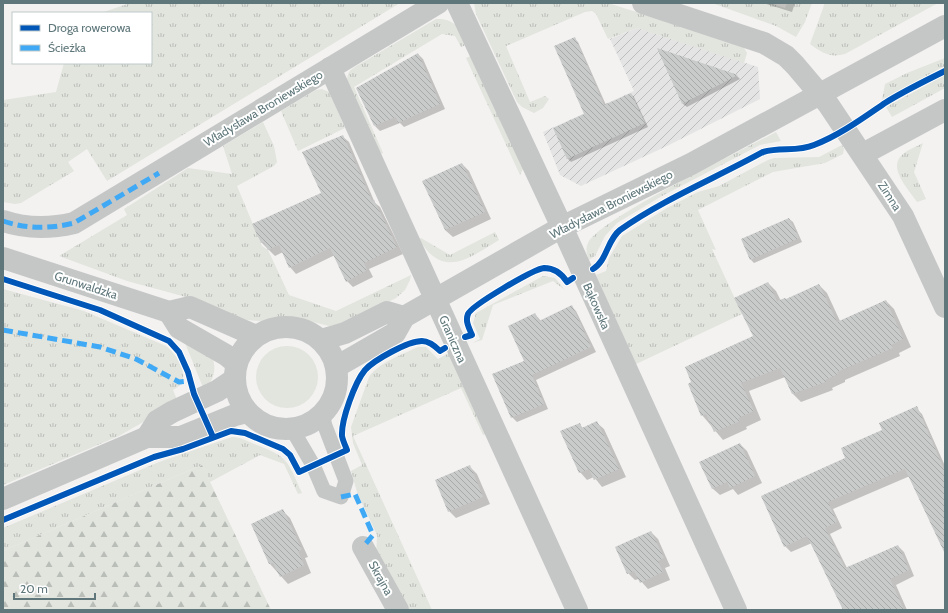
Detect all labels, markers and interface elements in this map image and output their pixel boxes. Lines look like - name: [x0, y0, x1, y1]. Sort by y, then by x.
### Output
- legend: [12, 12, 152, 64]
- text: Droga rowerowa: [48, 20, 131, 35]
- text: Ścieżka: [48, 40, 86, 55]
- street label: Władysława Broniewskiego: [201, 66, 326, 149]
- street label: Władysława Broniewskiego: [547, 166, 675, 242]
- street label: Zimna: [875, 178, 905, 214]
- street label: Grunwaldzka: [53, 268, 120, 302]
- street label: Bąkowska: [580, 280, 614, 332]
- street label: Graniczna: [436, 313, 470, 365]
- street label: Skrajna: [366, 558, 397, 598]
- scale bar: [14, 575, 95, 601]
- text: 20 m: [20, 581, 48, 596]

